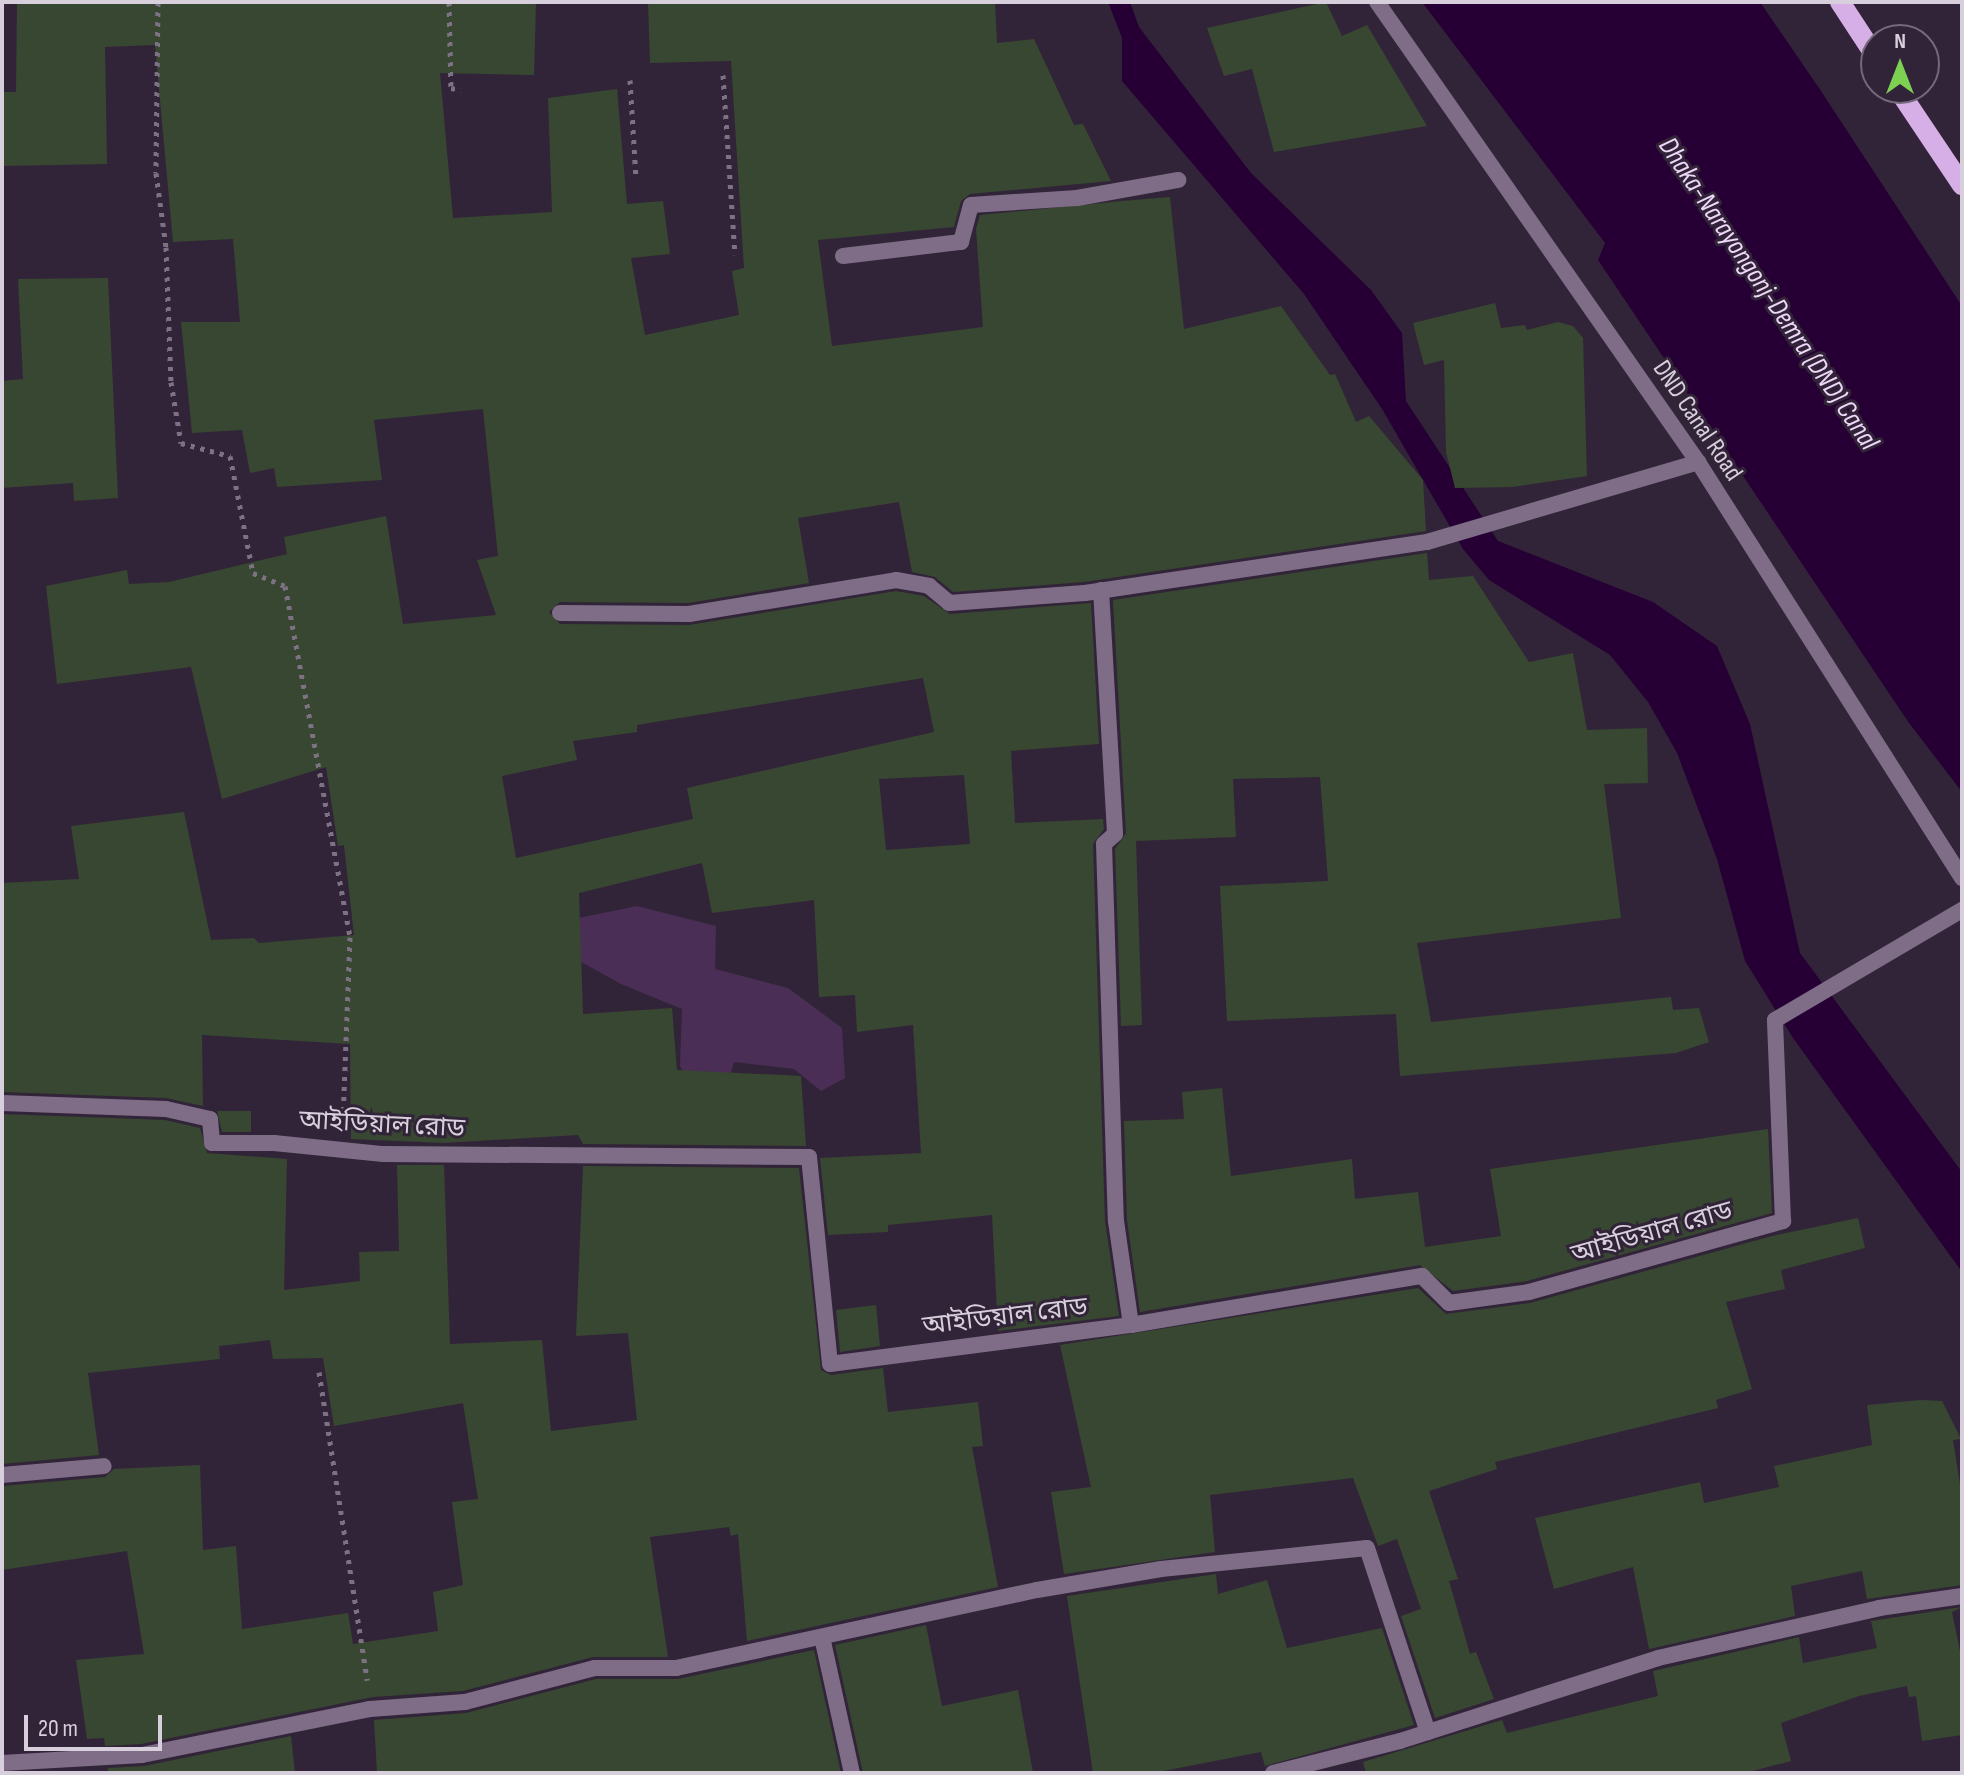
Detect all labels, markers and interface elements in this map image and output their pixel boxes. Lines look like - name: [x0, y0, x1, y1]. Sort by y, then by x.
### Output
- north arrow: [1860, 24, 1940, 104]
- text: N: [1894, 28, 1906, 55]
- water label: Dhaka-Narayongonj-Demra (DND) Canal: [1651, 131, 1885, 457]
- street label: DND Canal Road: [1645, 355, 1749, 487]
- street label: আইডিয়াল রোড: [298, 1105, 466, 1145]
- street label: আইডিয়াল রোড: [1568, 1195, 1736, 1271]
- street label: আইডিয়াল রোড: [921, 1291, 1089, 1343]
- scale bar: [28, 1699, 166, 1749]
- text: 20 m: [38, 1714, 78, 1743]

